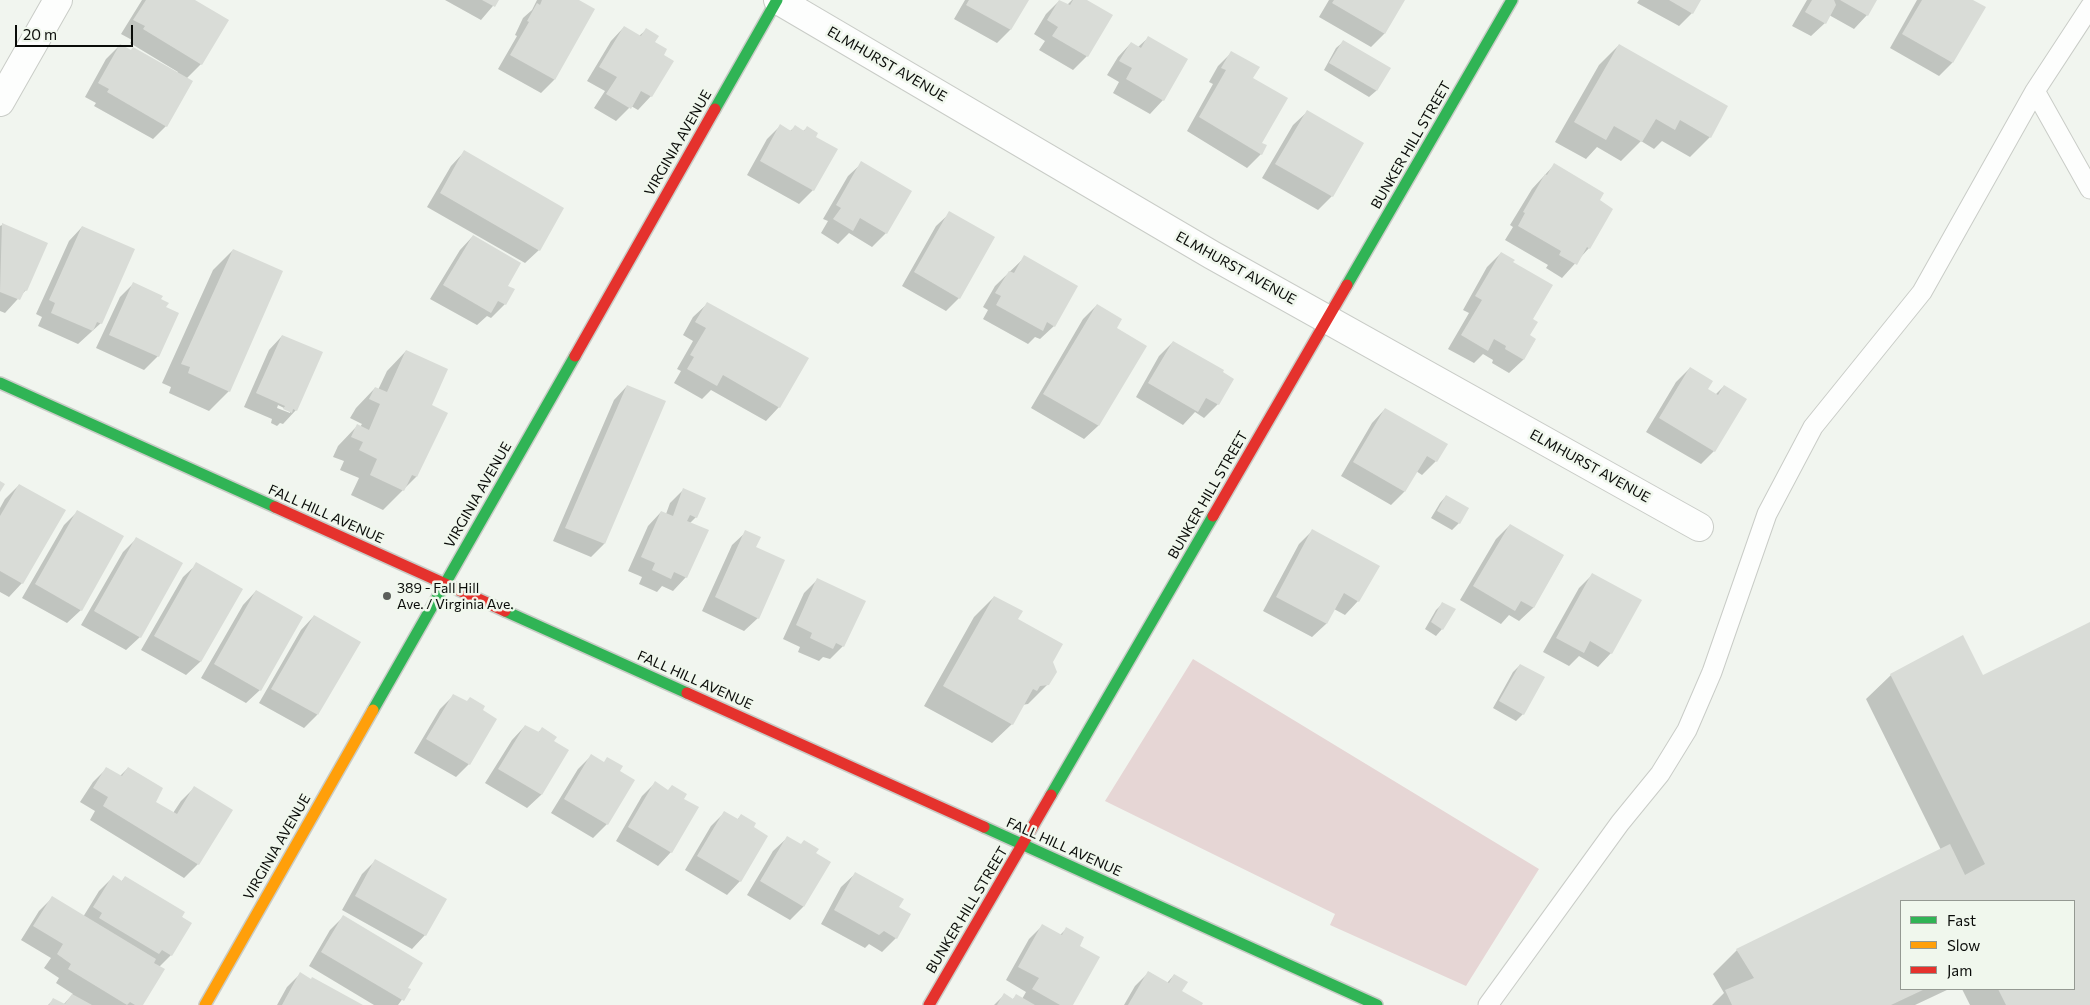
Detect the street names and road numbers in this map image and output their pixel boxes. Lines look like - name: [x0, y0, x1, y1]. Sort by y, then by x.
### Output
- street label: ELMHURST AVENUE: [824, 23, 950, 105]
- street label: BUNKER HILL STREET: [1368, 78, 1454, 212]
- street label: VIRGINIA AVENUE: [641, 87, 715, 199]
- street label: ELMHURST AVENUE: [1173, 228, 1299, 308]
- street label: ELMHURST AVENUE: [1527, 426, 1653, 506]
- street label: BUNKER HILL STREET: [1165, 428, 1251, 562]
- street label: VIRGINIA AVENUE: [441, 439, 515, 551]
- street label: FALL HILL AVENUE: [266, 481, 386, 547]
- street label: FALL HILL AVENUE: [635, 647, 755, 713]
- street label: VIRGINIA AVENUE: [240, 791, 314, 903]
- street label: FALL HILL AVENUE: [1004, 814, 1124, 880]
- street label: BUNKER HILL STREET: [923, 844, 1011, 976]

